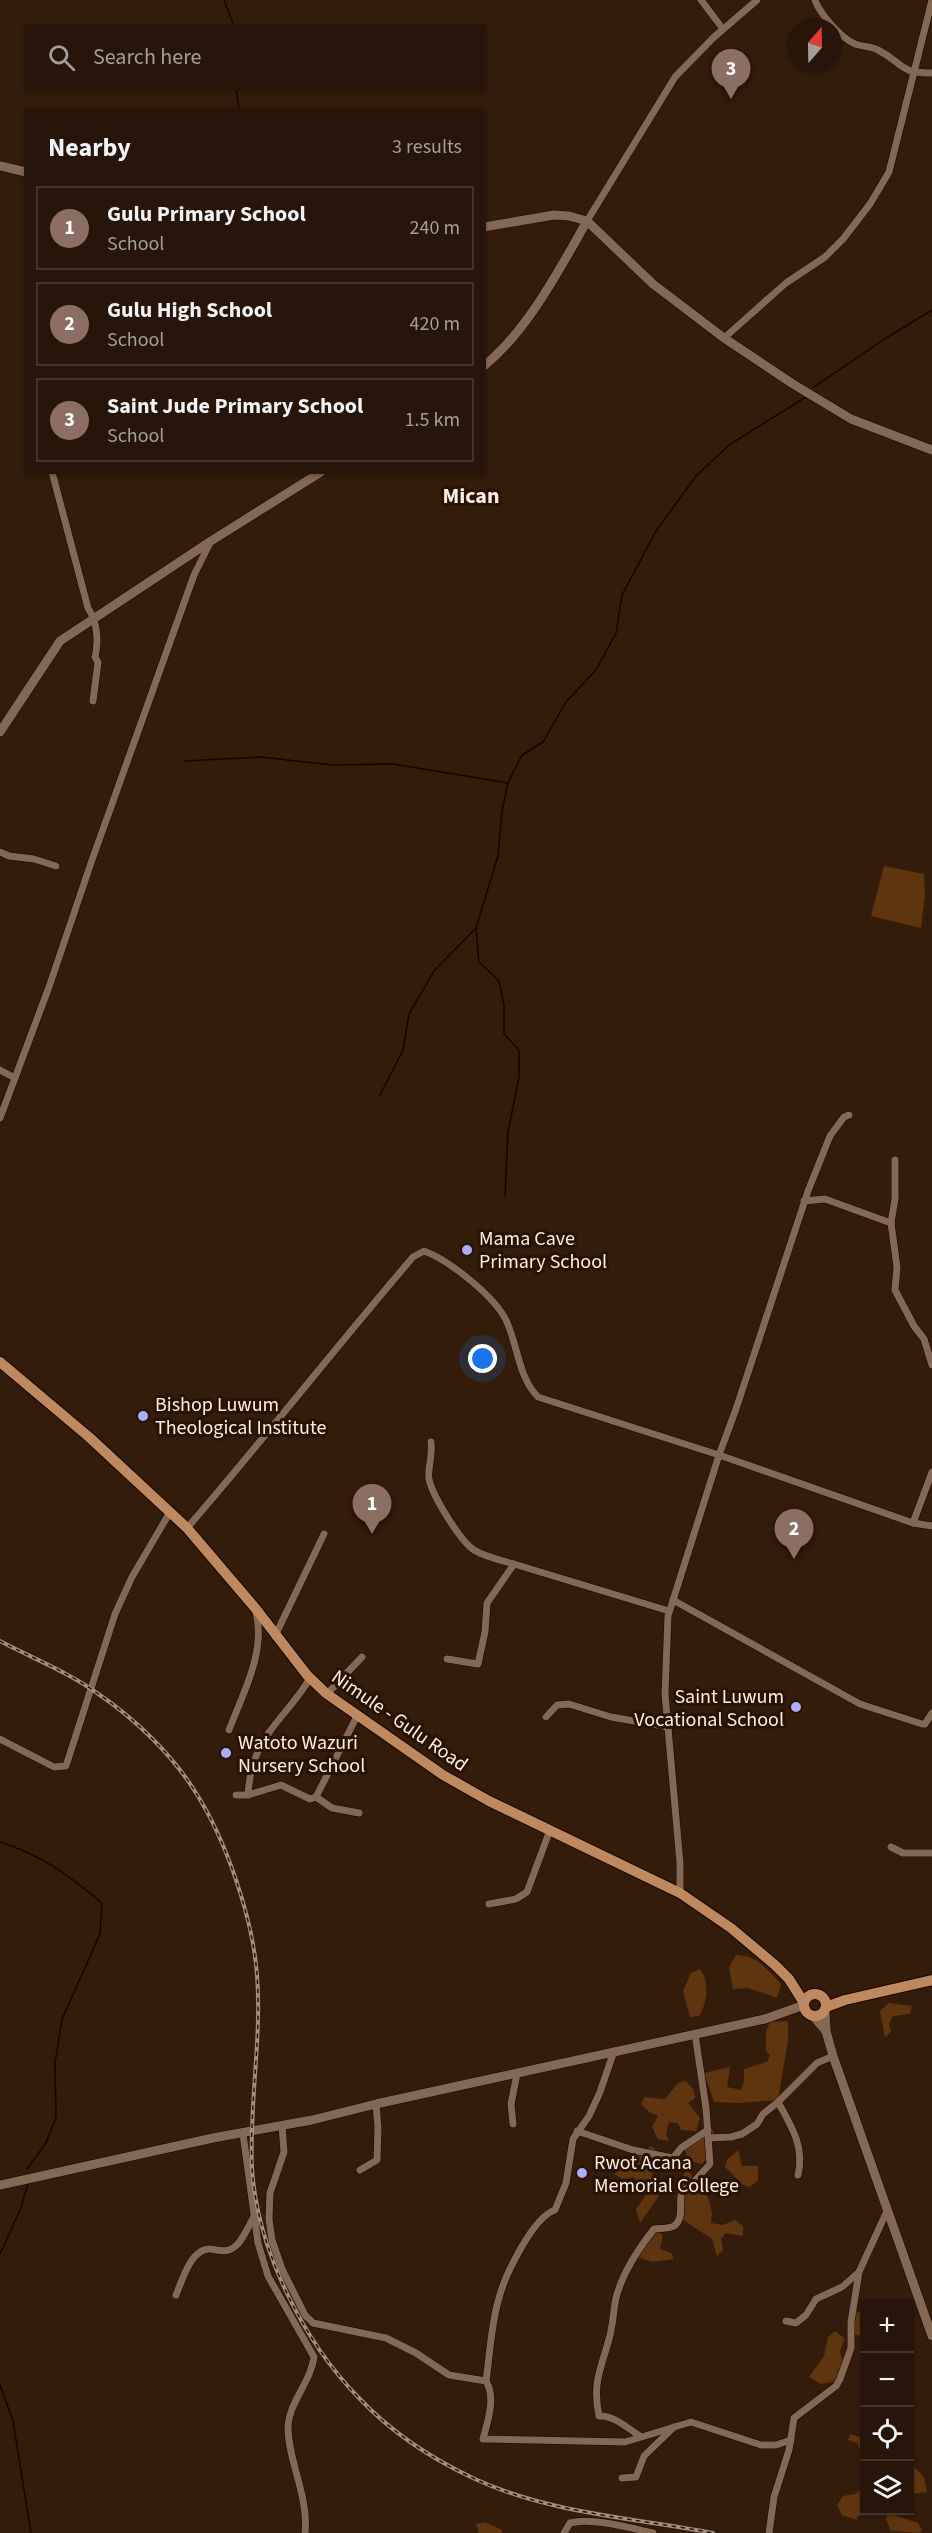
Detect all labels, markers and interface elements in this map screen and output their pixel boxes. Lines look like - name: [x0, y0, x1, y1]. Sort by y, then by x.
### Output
- north arrow: [788, 18, 842, 72]
- search box: [24, 24, 486, 90]
- icon: search: [45, 41, 78, 74]
- text: Search here: [93, 41, 201, 73]
- pin: 3: [712, 50, 750, 99]
- text: Nearby: [48, 129, 131, 166]
- text: 3 results: [392, 133, 462, 161]
- text: Gulu Primary School: [107, 198, 306, 230]
- text: 1: [64, 214, 75, 242]
- text: 240 m: [410, 214, 460, 242]
- text: School: [107, 230, 164, 258]
- text: Gulu High School: [107, 294, 272, 326]
- text: 2: [64, 310, 75, 338]
- text: 420 m: [410, 310, 460, 338]
- text: School: [107, 326, 164, 354]
- text: Saint Jude Primary School: [107, 390, 363, 422]
- text: 3: [64, 406, 75, 434]
- text: 1.5 km: [405, 406, 460, 434]
- text: School: [107, 422, 164, 450]
- district label: Mican: [442, 480, 500, 512]
- place label: Mama Cave Primary School: [479, 1225, 607, 1276]
- marker: Mama Cave Primary School: [460, 1243, 474, 1257]
- your location: [468, 1344, 497, 1373]
- place label: Bishop Luwum Theological Institute: [155, 1391, 326, 1442]
- marker: Bishop Luwum Theological Institute: [136, 1409, 150, 1423]
- pin: 1: [352, 1484, 392, 1534]
- pin: 2: [774, 1510, 814, 1559]
- street label: Nimule - Gulu Road: [326, 1663, 473, 1778]
- place label: Saint Luwum Vocational School: [634, 1683, 784, 1734]
- marker: Saint Luwum Vocational School: [789, 1700, 803, 1714]
- place label: Watoto Wazuri Nursery School: [238, 1729, 365, 1780]
- marker: Watoto Wazuri Nursery School: [219, 1746, 233, 1760]
- place label: Rwot Acana Memorial College: [594, 2149, 739, 2200]
- marker: Rwot Acana Memorial College: [575, 2166, 589, 2180]
- map controls: [860, 2299, 914, 2515]
- button: +: [860, 2299, 914, 2353]
- button: −: [860, 2353, 914, 2407]
- button: locate: [860, 2407, 914, 2461]
- button: layers: [860, 2461, 914, 2515]

